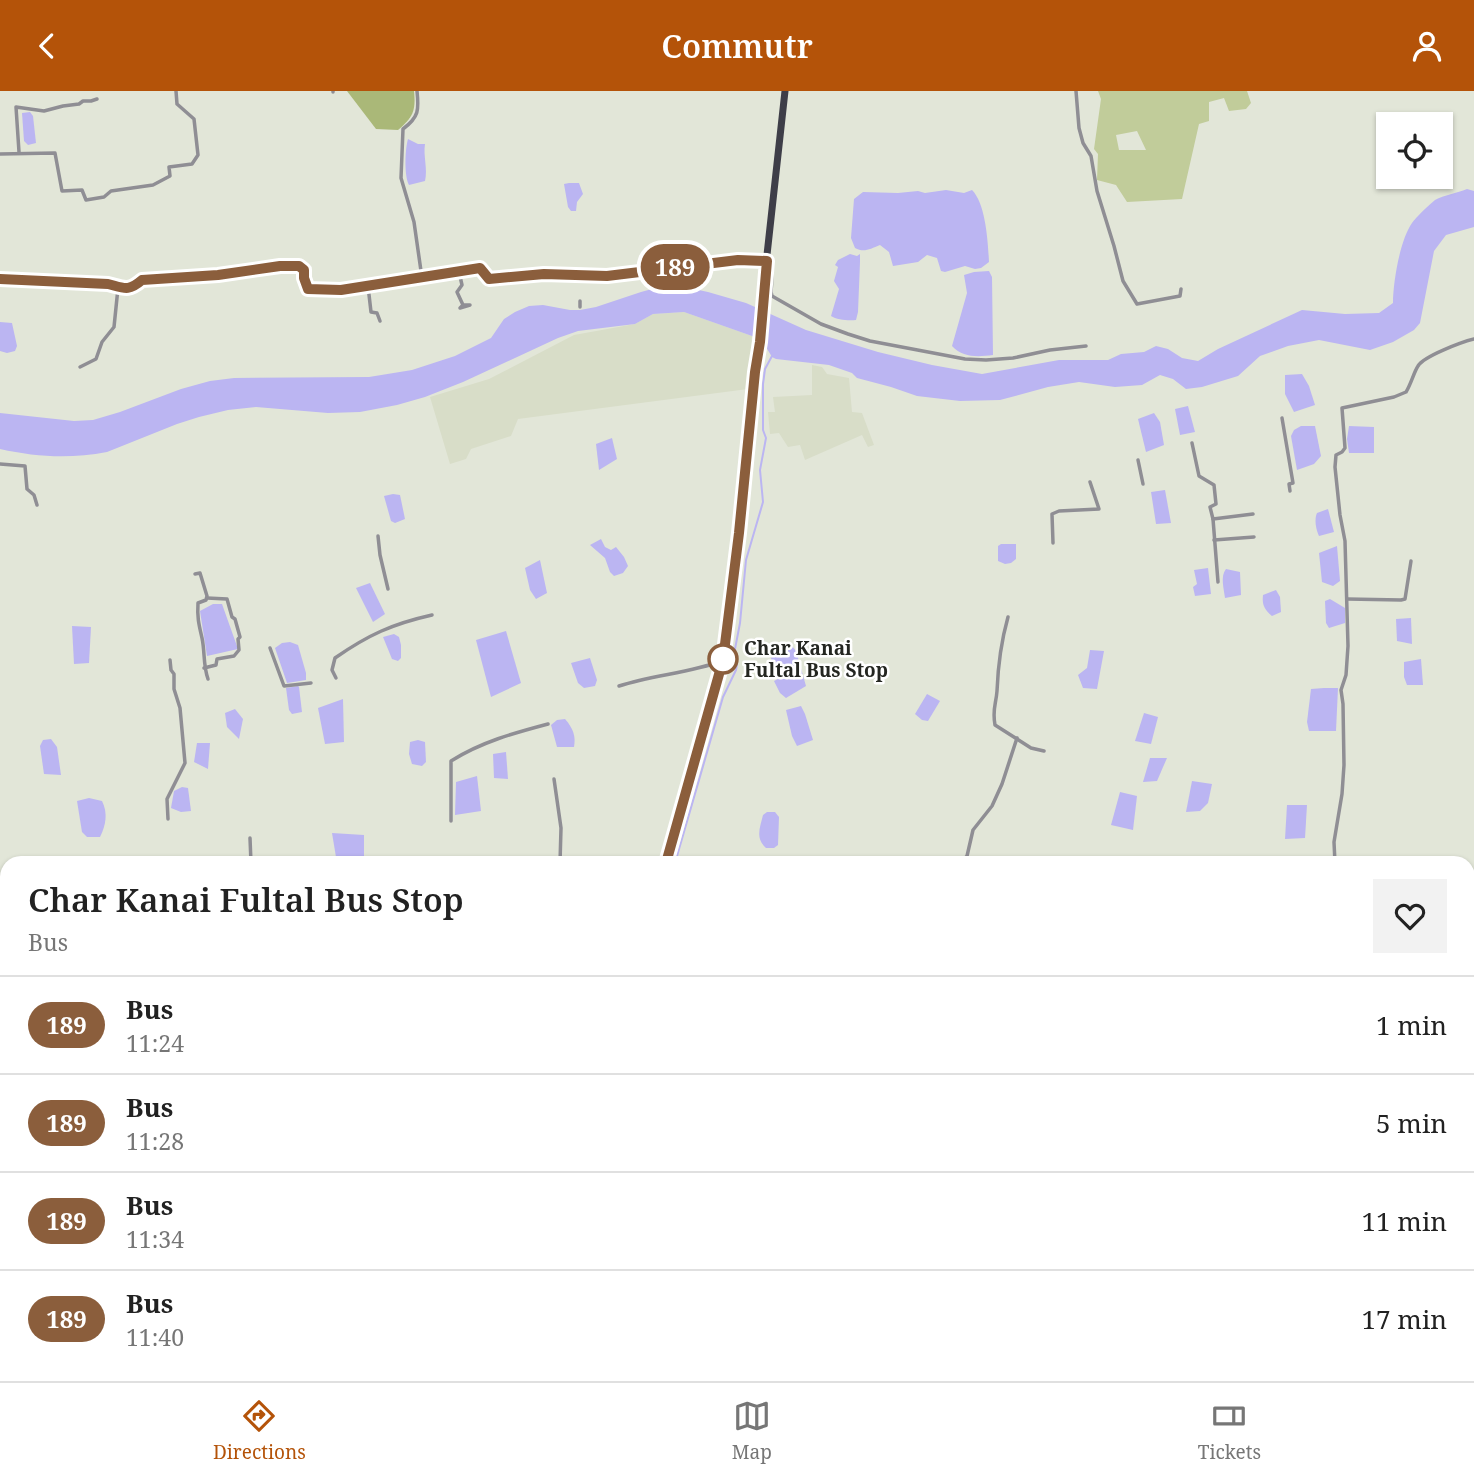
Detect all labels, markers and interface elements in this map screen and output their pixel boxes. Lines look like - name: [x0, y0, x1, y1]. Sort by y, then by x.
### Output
- text: Commutr: [661, 24, 813, 67]
- icon: back: [28, 27, 66, 65]
- icon: person: [1408, 27, 1446, 65]
- map controls: [1376, 112, 1453, 189]
- button: locate: [1376, 112, 1453, 189]
- line badge: 189: [635, 244, 715, 290]
- text: 189: [655, 250, 695, 283]
- place label: Char Kanai Fultal Bus Stop: [744, 635, 888, 683]
- marker: Char Kanai Fultal Bus Stop: [708, 644, 738, 674]
- text: Char Kanai Fultal Bus Stop: [28, 877, 464, 922]
- button: heart: [1373, 879, 1447, 953]
- text: Bus: [28, 926, 68, 958]
- text: Bus: [126, 991, 173, 1027]
- text: 1 min: [1376, 1007, 1447, 1043]
- text: 189: [46, 1008, 87, 1041]
- text: 11:24: [126, 1027, 184, 1059]
- text: Bus: [126, 1089, 173, 1125]
- text: 5 min: [1376, 1105, 1447, 1141]
- text: 189: [46, 1106, 87, 1139]
- text: 11:28: [126, 1125, 184, 1157]
- text: Bus: [126, 1187, 173, 1223]
- text: 11 min: [1362, 1203, 1447, 1239]
- text: 189: [46, 1204, 87, 1237]
- text: 11:34: [126, 1223, 184, 1255]
- text: Bus: [126, 1285, 173, 1321]
- text: 17 min: [1362, 1301, 1447, 1337]
- text: 189: [46, 1302, 87, 1335]
- text: 11:40: [126, 1321, 184, 1353]
- tab: Directions: [213, 1397, 306, 1465]
- tab: Map: [732, 1397, 772, 1465]
- tab: Tickets: [1198, 1397, 1261, 1465]

